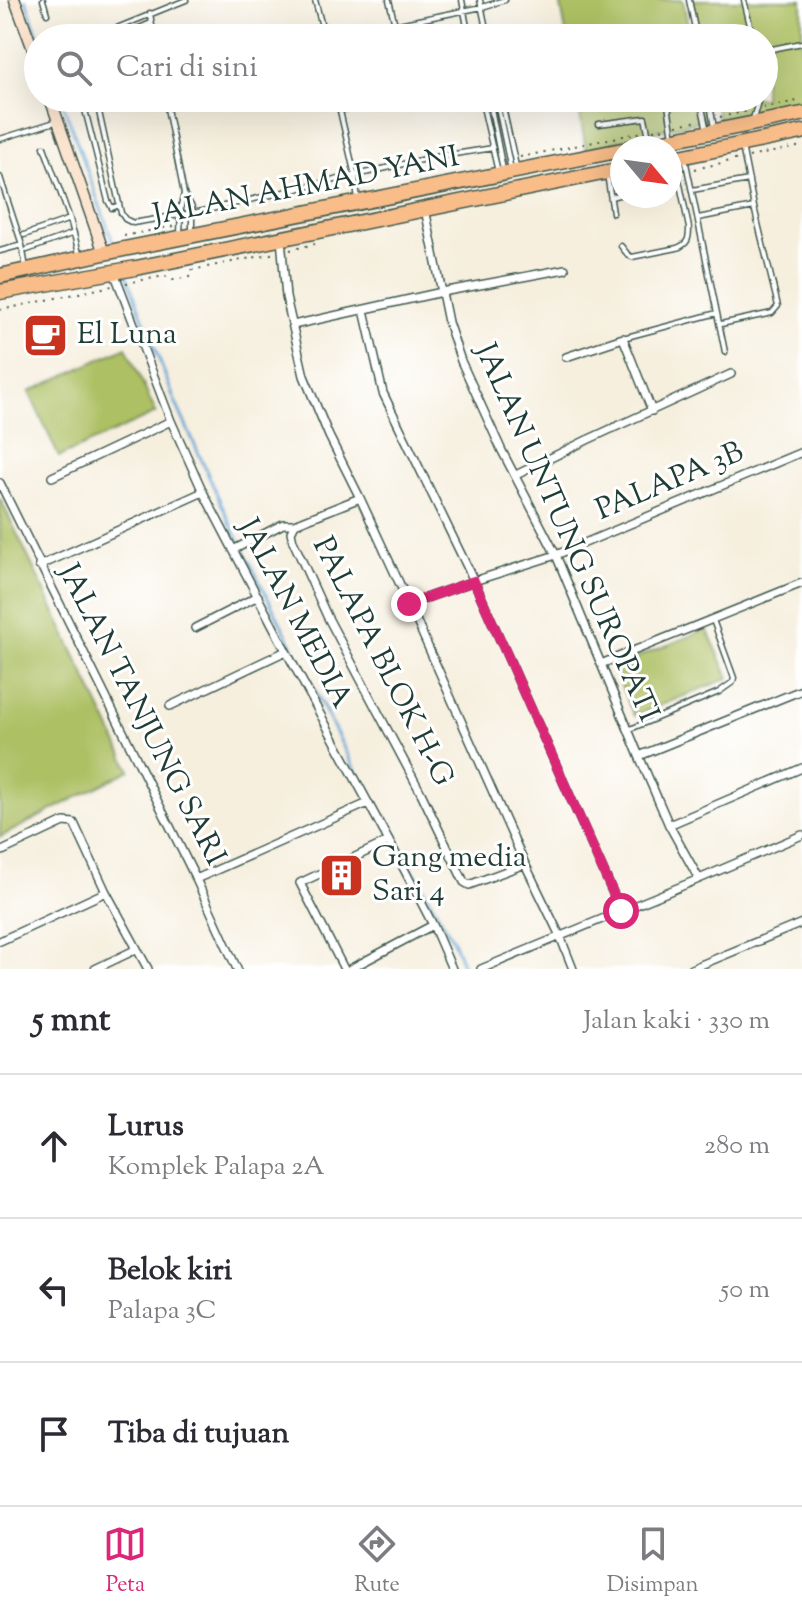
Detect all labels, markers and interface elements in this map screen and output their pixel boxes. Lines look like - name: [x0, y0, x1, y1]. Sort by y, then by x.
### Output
- search box: [24, 24, 778, 112]
- icon: search: [52, 46, 96, 90]
- text: Cari di sini: [116, 47, 258, 90]
- street label: JALAN AHMAD YANI: [147, 136, 463, 238]
- north arrow: [610, 136, 682, 208]
- cafe icon: El Luna: [22, 311, 70, 359]
- place label: El Luna: [77, 314, 177, 357]
- street label: JALAN UNTUNG SUROPATI: [462, 335, 669, 729]
- street label: PALAPA 3B: [589, 432, 751, 532]
- street label: JALAN MEDIA: [225, 510, 362, 717]
- street label: PALAPA BLOK H-G: [300, 530, 464, 794]
- street label: JALAN TANJUNG SARI: [45, 555, 236, 873]
- route end: [391, 586, 427, 622]
- place label: Gang media Sari 4: [372, 837, 527, 914]
- building icon: Gang media Sari 4: [317, 851, 365, 899]
- route start: [603, 893, 639, 929]
- text: 5 mnt: [32, 997, 110, 1046]
- text: Jalan kaki · 330 m: [583, 1003, 770, 1040]
- text: Lurus: [108, 1106, 184, 1149]
- icon: ahead: [32, 1124, 76, 1168]
- text: 280 m: [704, 1128, 770, 1165]
- text: Komplek Palapa 2A: [108, 1149, 325, 1186]
- text: Belok kiri: [108, 1250, 232, 1293]
- icon: left: [32, 1268, 76, 1312]
- text: 50 m: [720, 1272, 770, 1309]
- text: Palapa 3C: [108, 1293, 216, 1330]
- icon: arrive: [32, 1412, 76, 1456]
- text: Tiba di tujuan: [108, 1413, 289, 1456]
- tab: Peta: [103, 1522, 147, 1602]
- tab: Rute: [354, 1522, 400, 1602]
- tab: Disimpan: [607, 1522, 699, 1602]

